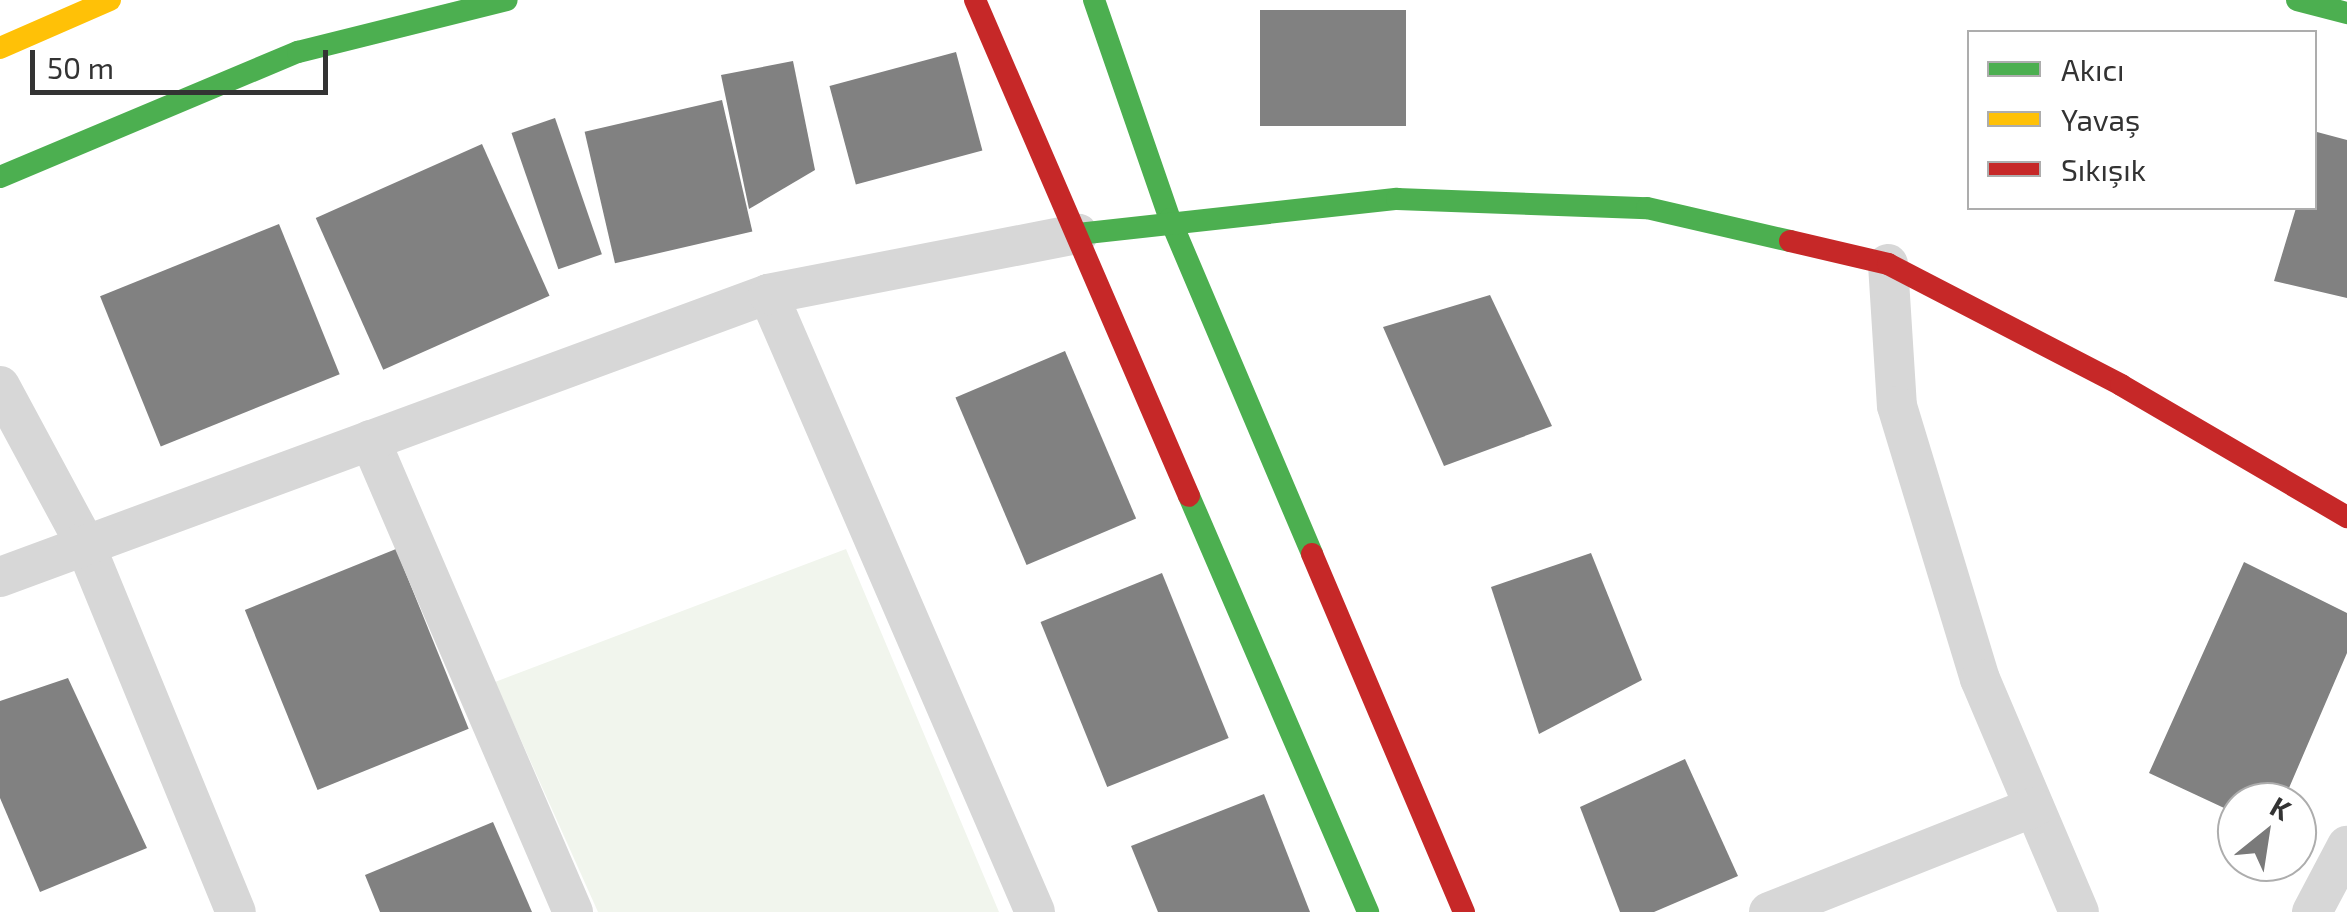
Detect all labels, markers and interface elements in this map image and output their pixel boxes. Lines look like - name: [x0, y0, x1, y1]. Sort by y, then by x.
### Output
- scale bar: [35, 30, 332, 92]
- legend: [1967, 30, 2317, 210]
- text: 50 m: [47, 49, 114, 85]
- text: Akıcı: [2061, 51, 2125, 87]
- text: Yavaş: [2061, 101, 2140, 137]
- text: Sıkışık: [2061, 151, 2146, 187]
- north arrow: [2217, 782, 2317, 882]
- text: K: [2265, 789, 2297, 827]

